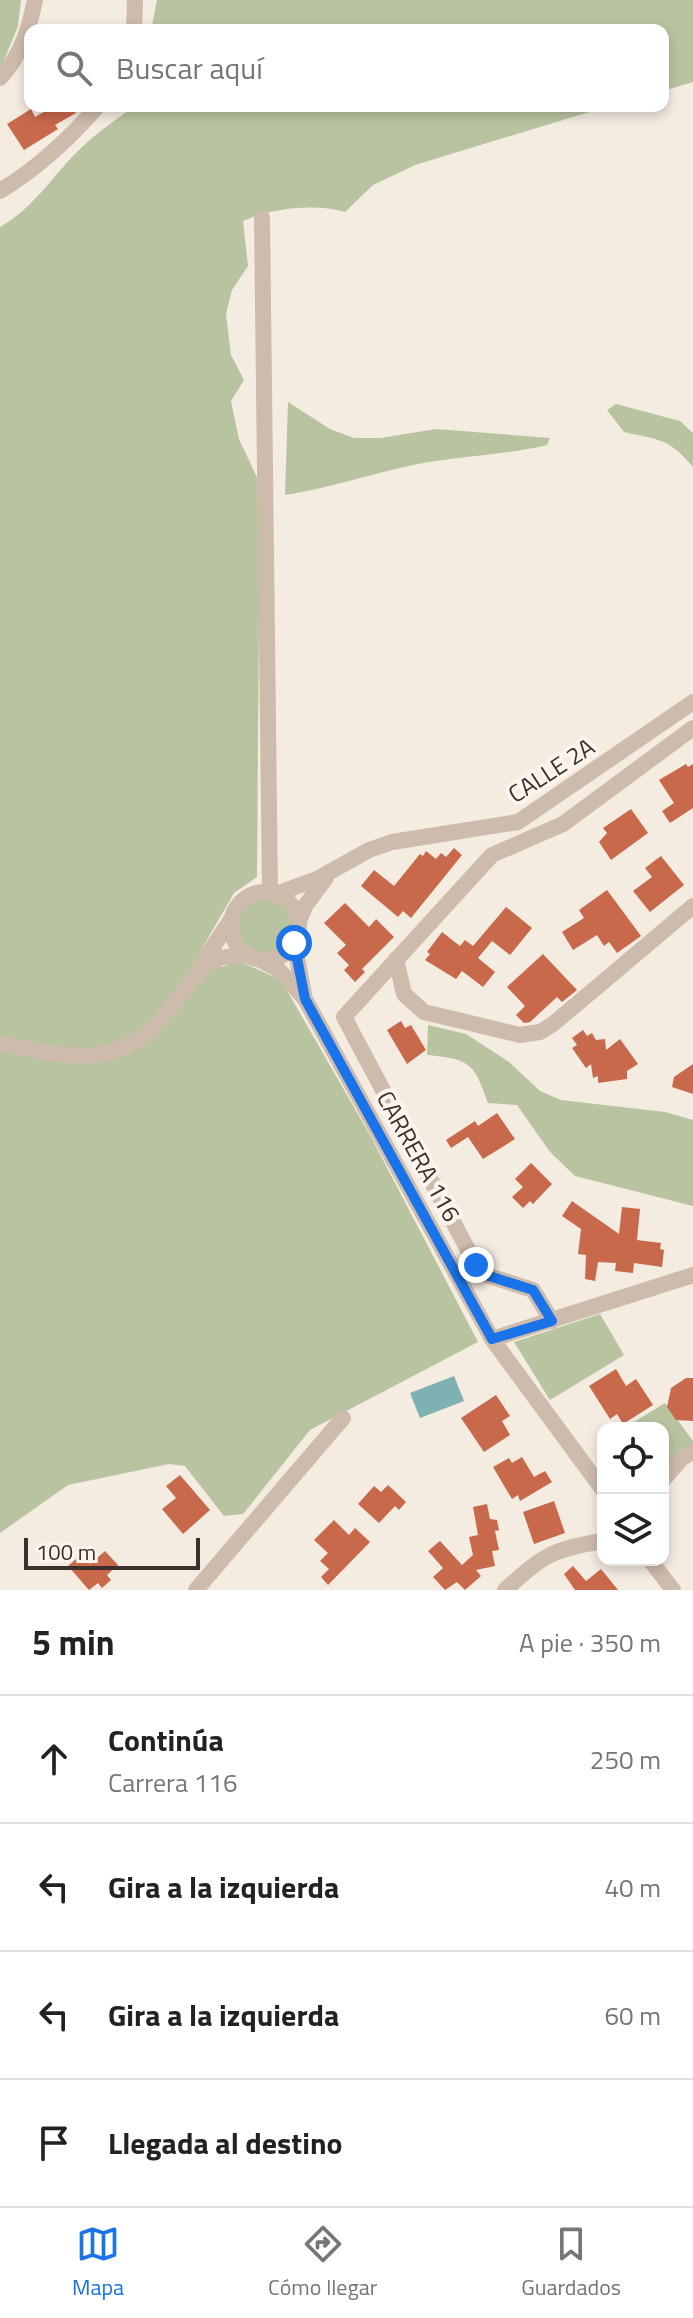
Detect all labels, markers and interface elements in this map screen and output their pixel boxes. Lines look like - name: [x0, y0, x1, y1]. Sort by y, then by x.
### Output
- search box: [24, 24, 669, 112]
- text: Buscar aquí: [116, 45, 263, 91]
- icon: search: [52, 46, 96, 90]
- street label: CALLE 2A: [501, 729, 601, 811]
- route start: [276, 925, 312, 961]
- street label: CARRERA 116: [368, 1084, 470, 1228]
- route end: [458, 1247, 494, 1283]
- map controls: [597, 1422, 669, 1566]
- button: locate: [597, 1422, 669, 1494]
- button: layers: [597, 1494, 669, 1566]
- scale bar: [24, 1534, 200, 1570]
- text: 100 m: [36, 1535, 96, 1569]
- text: 5 min: [32, 1616, 115, 1668]
- text: A pie · 350 m: [519, 1623, 661, 1662]
- text: Continúa: [108, 1717, 224, 1763]
- icon: ahead: [32, 1737, 76, 1781]
- text: 250 m: [590, 1740, 661, 1779]
- text: Carrera 116: [108, 1763, 237, 1802]
- text: Gira a la izquierda: [108, 1864, 339, 1910]
- icon: left: [32, 1865, 76, 1909]
- text: 40 m: [604, 1868, 661, 1907]
- text: Gira a la izquierda: [108, 1992, 339, 2038]
- icon: left: [32, 1993, 76, 2037]
- text: 60 m: [604, 1996, 661, 2035]
- text: Llegada al destino: [108, 2120, 342, 2166]
- icon: arrive: [32, 2121, 76, 2165]
- tab: Mapa: [72, 2222, 124, 2304]
- tab: Cómo llegar: [268, 2222, 377, 2304]
- tab: Guardados: [521, 2222, 621, 2304]

